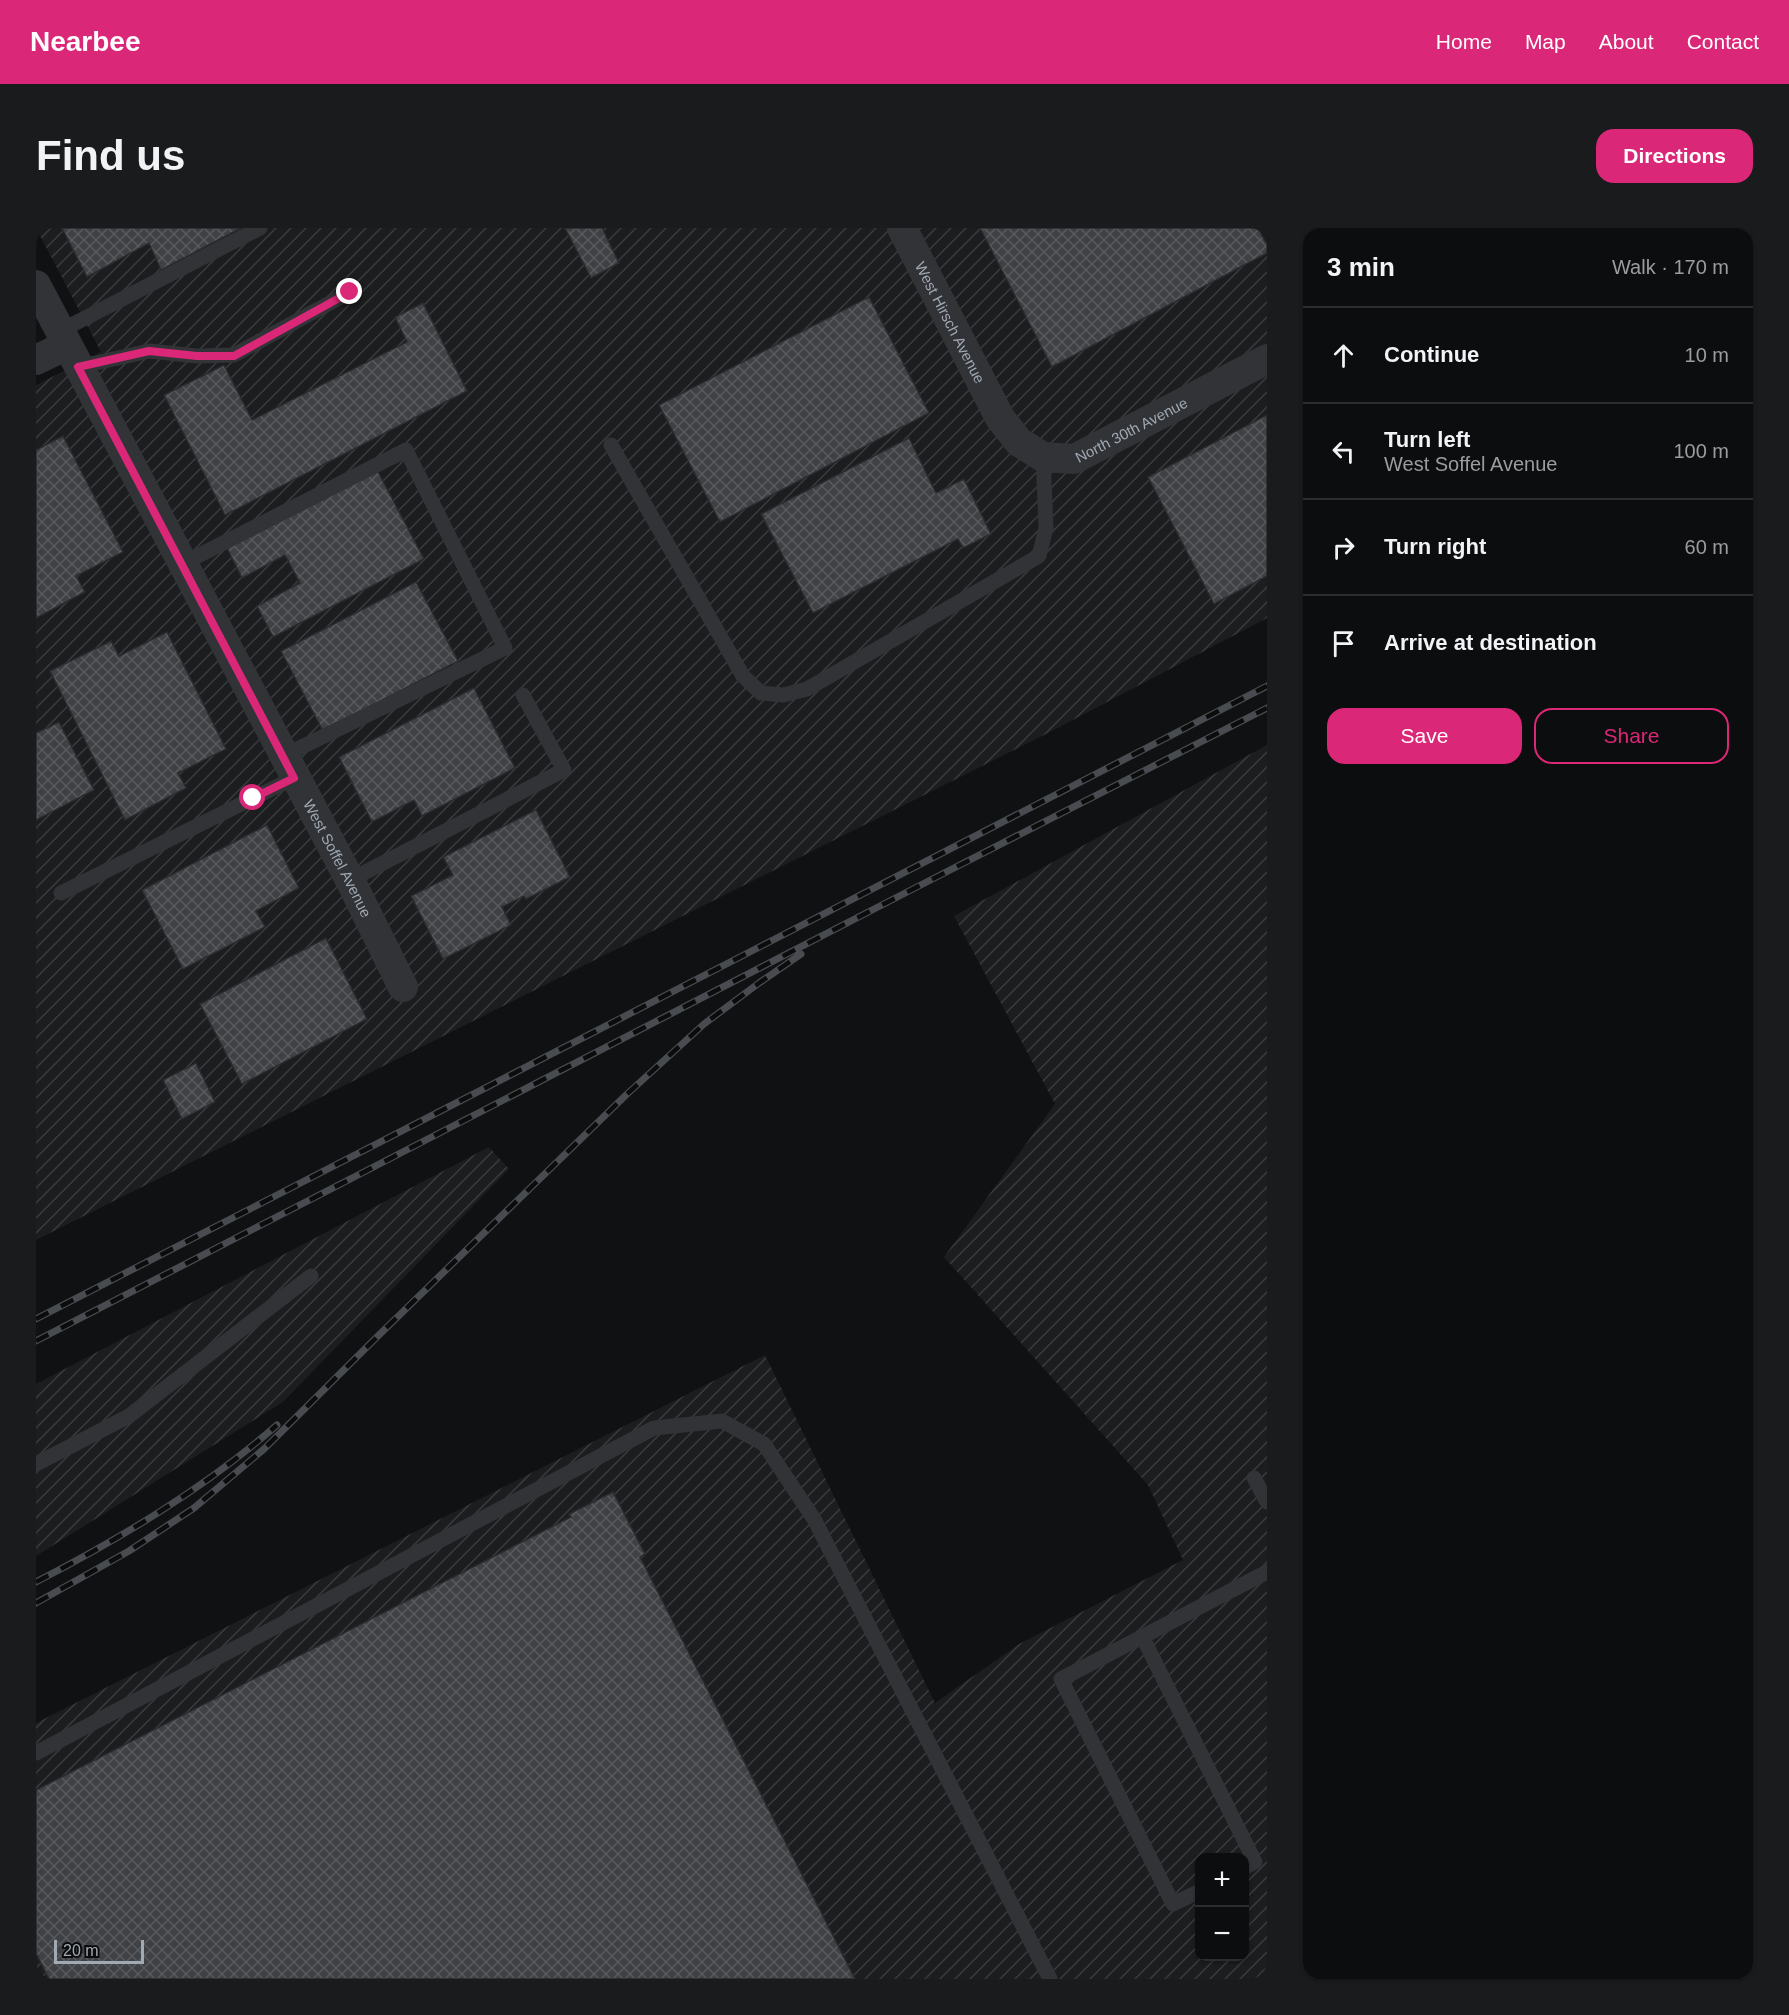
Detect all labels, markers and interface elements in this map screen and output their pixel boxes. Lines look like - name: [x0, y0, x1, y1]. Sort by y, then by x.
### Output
- text: Nearbee: [30, 26, 141, 57]
- text: Home: [1436, 30, 1492, 53]
- text: Map: [1525, 30, 1566, 53]
- text: About: [1599, 30, 1654, 53]
- text: Contact: [1687, 30, 1759, 53]
- button: Directions: [1596, 129, 1753, 183]
- text: Find us: [36, 132, 185, 179]
- text: 3 min: [1327, 252, 1395, 282]
- text: Walk · 170 m: [1612, 256, 1729, 278]
- street label: West Hirsch Avenue: [912, 259, 989, 386]
- route end: [336, 278, 362, 304]
- icon: ahead: [1327, 339, 1360, 372]
- text: Continue: [1384, 342, 1479, 367]
- text: 10 m: [1685, 344, 1729, 366]
- street label: North 30th Avenue: [1072, 393, 1190, 466]
- text: Turn left: [1384, 427, 1470, 452]
- icon: left: [1327, 435, 1360, 468]
- text: 100 m: [1673, 440, 1729, 462]
- text: West Soffel Avenue: [1384, 453, 1557, 475]
- icon: right: [1327, 531, 1360, 564]
- text: Turn right: [1384, 534, 1486, 559]
- text: 60 m: [1685, 536, 1729, 558]
- icon: arrive: [1327, 627, 1360, 660]
- text: Arrive at destination: [1384, 630, 1597, 655]
- button: Save: [1327, 708, 1522, 764]
- button: Share: [1534, 708, 1729, 764]
- route start: [239, 784, 265, 810]
- street label: West Soffel Avenue: [301, 797, 376, 920]
- map controls: [1195, 1853, 1249, 1961]
- button: +: [1195, 1853, 1249, 1907]
- button: −: [1195, 1907, 1249, 1961]
- scale bar: [54, 1937, 144, 1964]
- text: 20 m: [63, 1942, 99, 1959]

